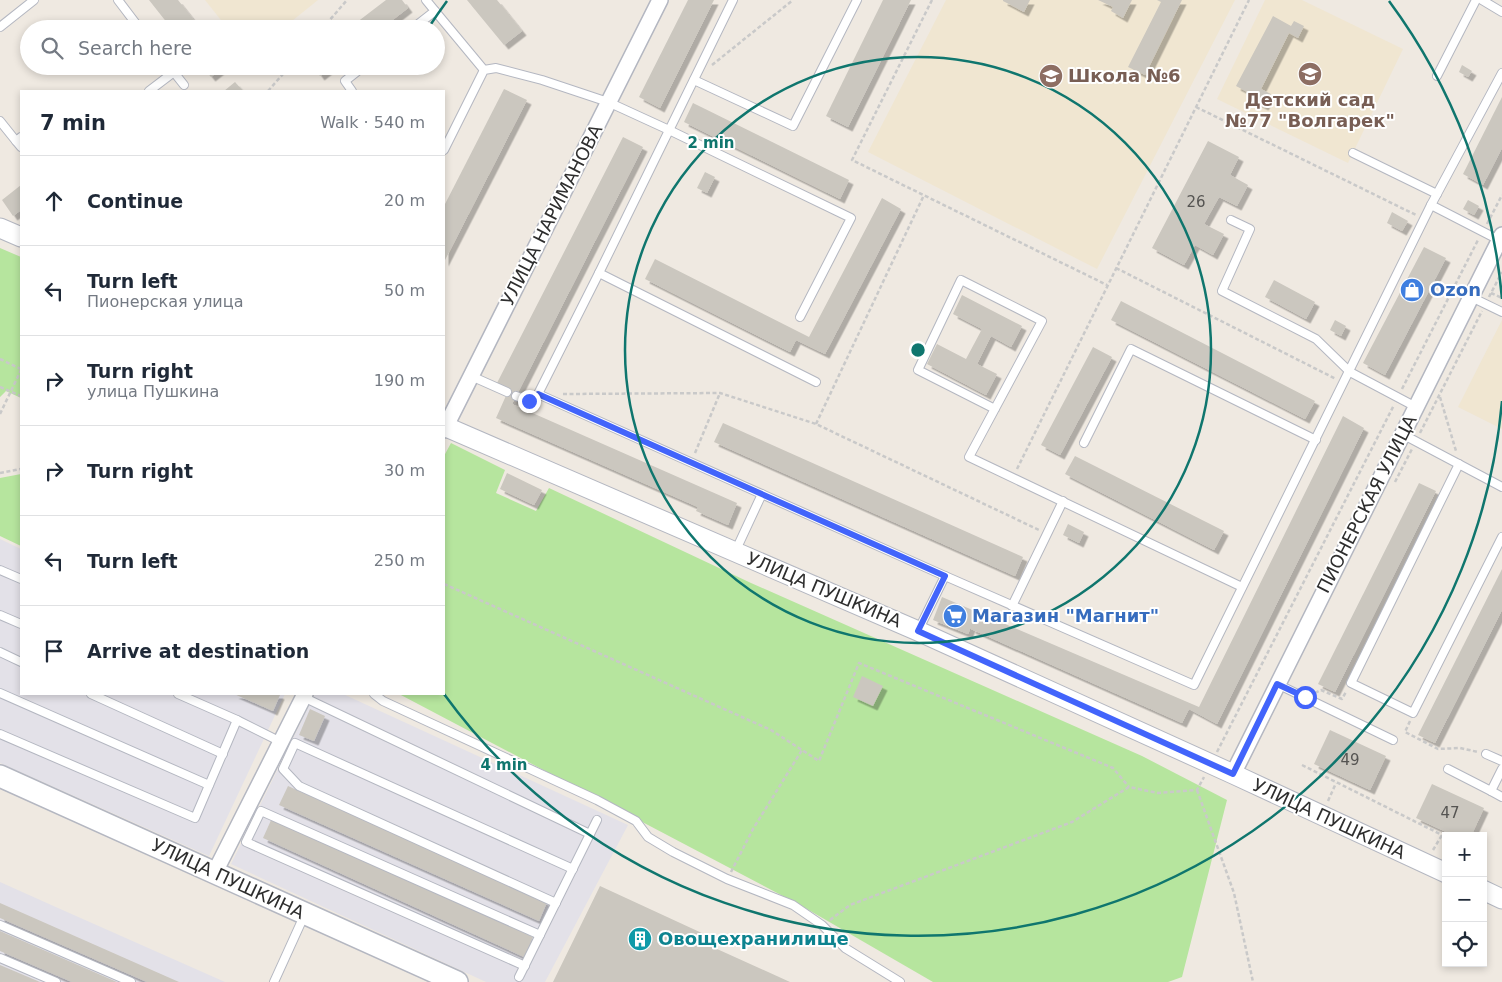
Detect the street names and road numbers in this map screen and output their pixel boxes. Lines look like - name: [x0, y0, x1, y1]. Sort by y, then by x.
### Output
- street label: УЛИЦА НАРИМАНОВА: [497, 120, 607, 309]
- street label: ПИОНЕРСКАЯ УЛИЦА: [1312, 411, 1421, 596]
- street label: УЛИЦА ПУШКИНА: [744, 547, 905, 632]
- street label: УЛИЦА ПУШКИНА: [1250, 774, 1409, 863]
- street label: УЛИЦА ПУШКИНА: [149, 834, 308, 923]

